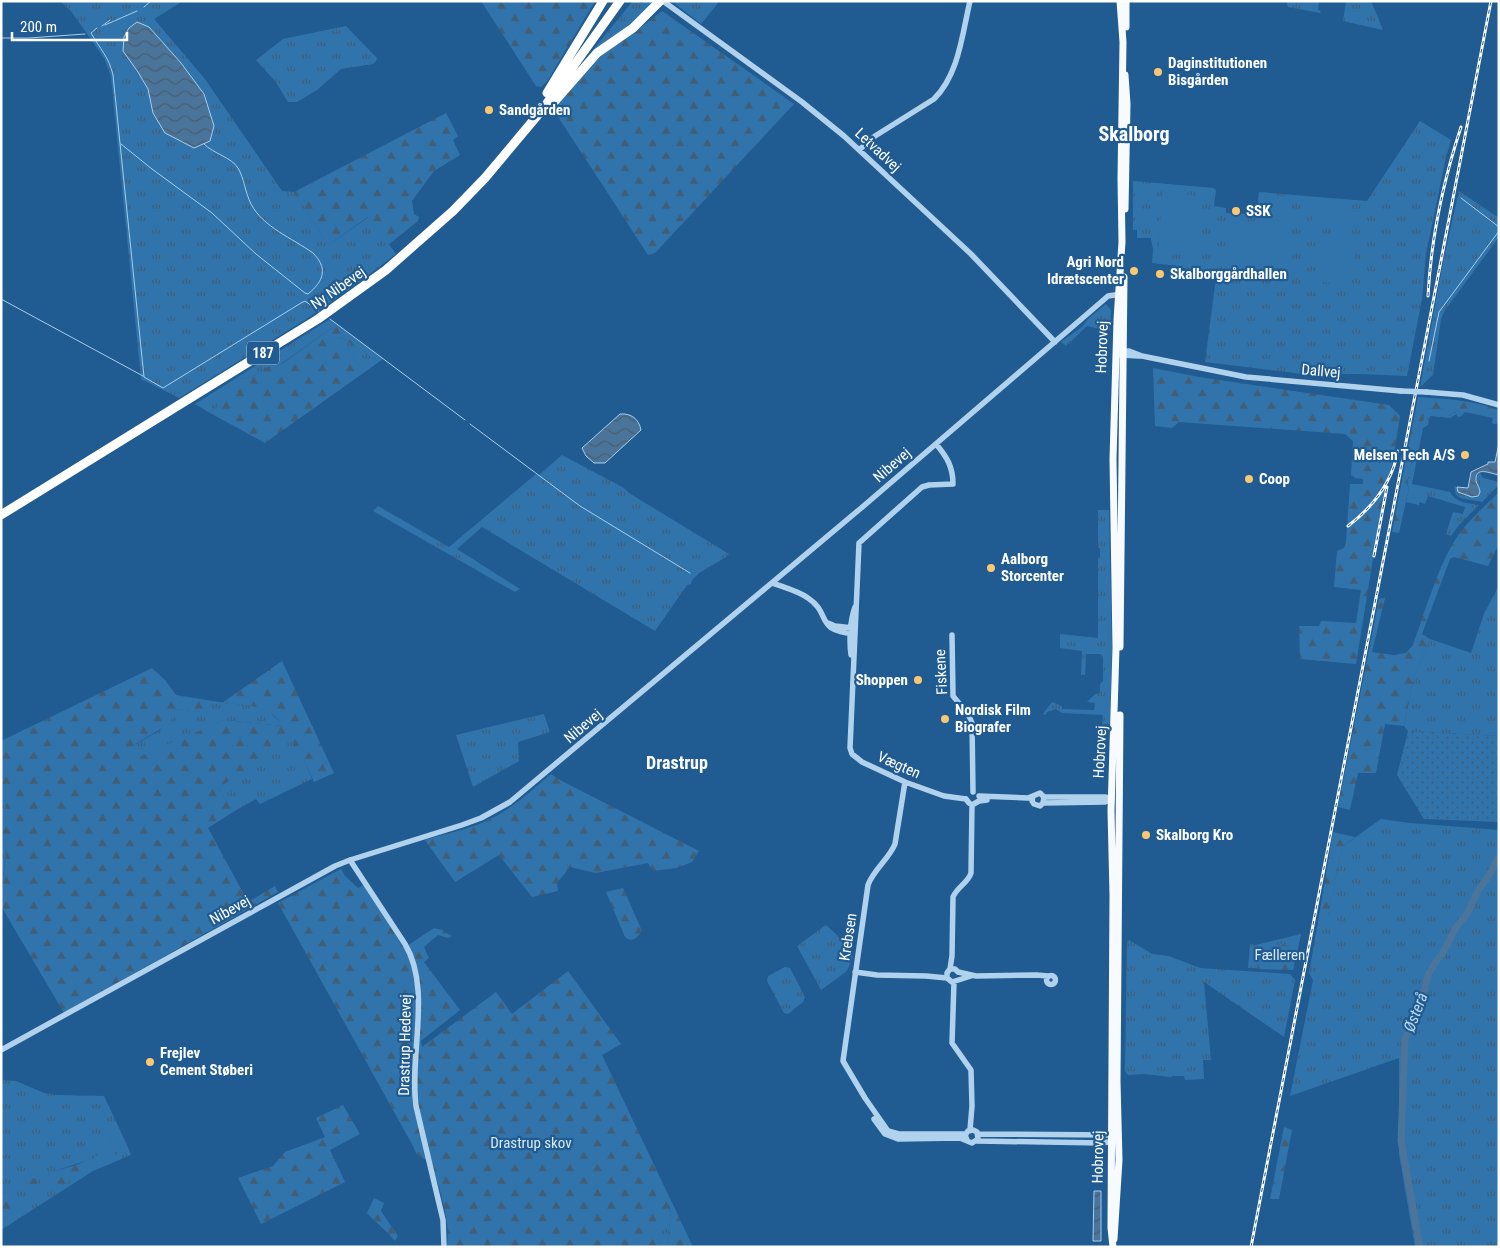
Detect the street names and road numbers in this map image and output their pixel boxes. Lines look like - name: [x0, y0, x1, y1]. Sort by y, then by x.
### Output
- street label: Letvadvej: [851, 124, 905, 176]
- street label: Ny Nibevej: [307, 263, 369, 313]
- street label: Hobrovej: [1092, 320, 1112, 374]
- road number: 187: [247, 342, 279, 364]
- street label: Dallvej: [1301, 360, 1341, 382]
- street label: Nibevej: [870, 444, 914, 486]
- street label: Fiskene: [931, 649, 951, 695]
- street label: Nibevej: [560, 705, 606, 747]
- street label: Hobrovej: [1090, 725, 1110, 779]
- street label: Vægten: [875, 748, 923, 782]
- street label: Nibevej: [206, 892, 254, 928]
- street label: Krebsen: [835, 912, 861, 962]
- street label: Drastrup Hedevej: [395, 994, 415, 1096]
- street label: Hobrovej: [1089, 1130, 1107, 1184]

